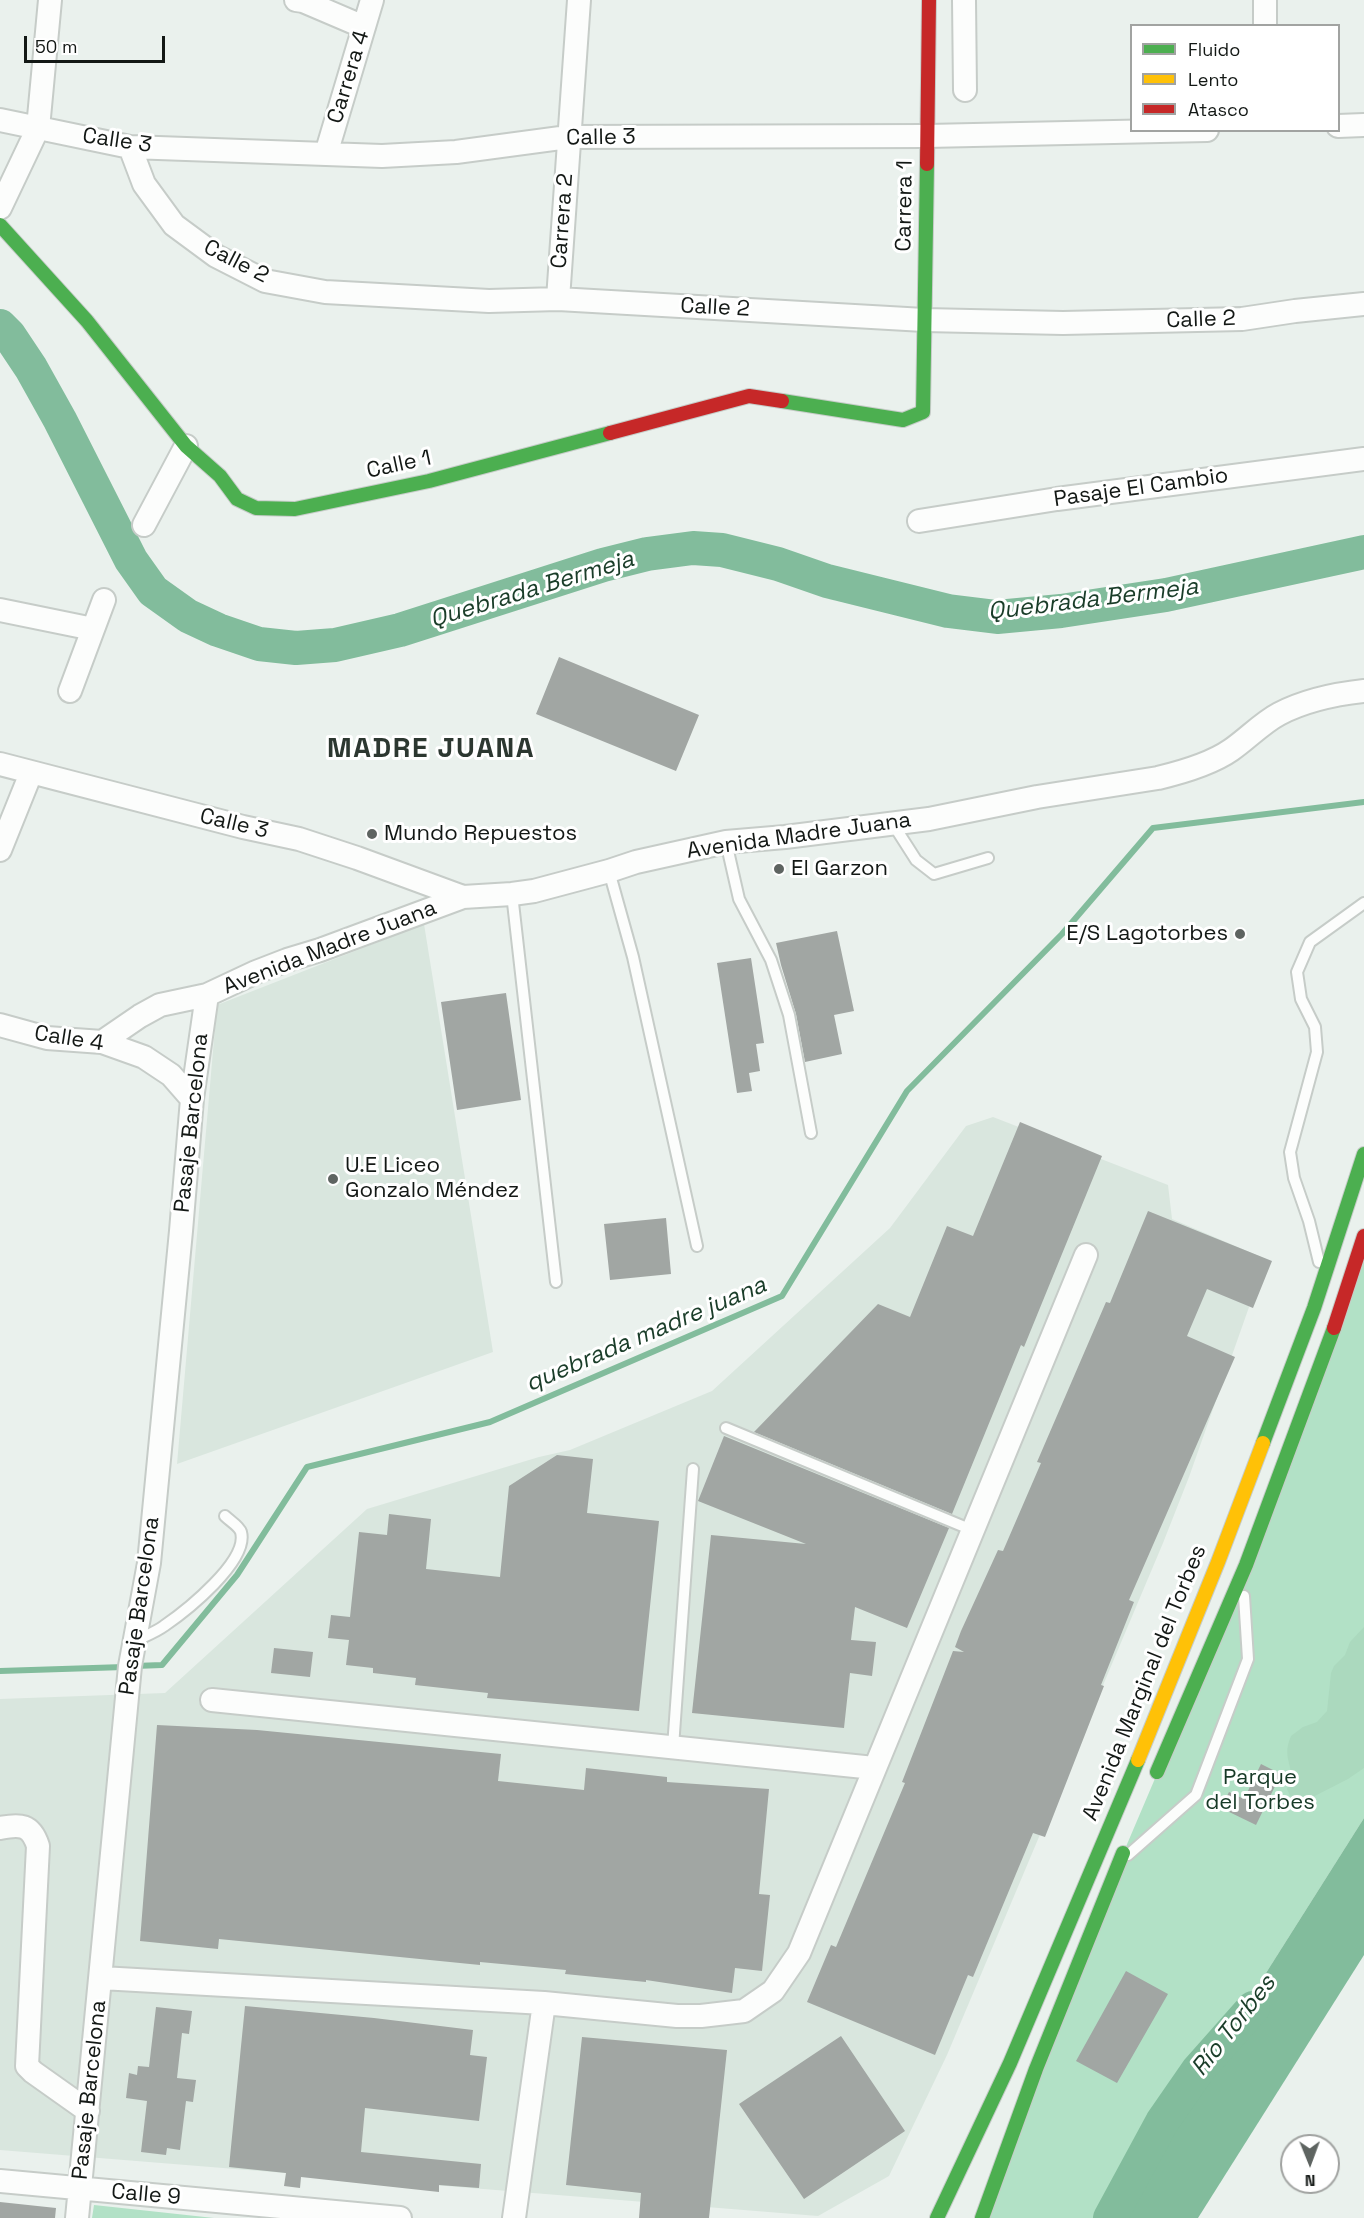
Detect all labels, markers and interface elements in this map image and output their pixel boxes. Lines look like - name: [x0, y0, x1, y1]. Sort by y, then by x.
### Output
- scale bar: [27, 24, 168, 62]
- legend: [1130, 24, 1340, 132]
- street label: Carrera 4: [322, 27, 376, 127]
- text: 50 m: [35, 35, 77, 58]
- text: Fluido: [1188, 38, 1240, 61]
- text: Lento: [1188, 68, 1238, 91]
- text: Atasco: [1188, 98, 1249, 121]
- street label: Calle 3: [81, 123, 153, 159]
- street label: Calle 3: [566, 124, 636, 152]
- street label: Carrera 1: [891, 160, 919, 252]
- street label: Carrera 2: [547, 172, 579, 270]
- street label: Calle 2: [199, 234, 273, 290]
- street label: Calle 2: [680, 293, 750, 323]
- street label: Calle 2: [1166, 306, 1236, 334]
- street label: Calle 1: [364, 445, 434, 485]
- street label: Pasaje El Cambio: [1052, 463, 1230, 513]
- water label: Quebrada Bermeja: [427, 545, 637, 635]
- water label: Quebrada Bermeja: [986, 573, 1200, 627]
- district label: MADRE JUANA: [327, 732, 535, 766]
- street label: Calle 3: [197, 803, 271, 845]
- street label: Avenida Madre Juana: [685, 807, 913, 865]
- place label: Mundo Repuestos: [384, 821, 577, 847]
- marker: Mundo Repuestos: [365, 827, 379, 841]
- place label: El Garzon: [791, 856, 888, 882]
- marker: El Garzon: [772, 862, 786, 876]
- street label: Avenida Madre Juana: [220, 895, 440, 1001]
- place label: E/S Lagotorbes: [1066, 921, 1228, 947]
- marker: E/S Lagotorbes: [1233, 927, 1247, 941]
- street label: Calle 4: [32, 1020, 106, 1058]
- street label: Pasaje Barcelona: [169, 1032, 215, 1214]
- place label: U.E Liceo Gonzalo Méndez: [345, 1153, 519, 1204]
- marker: U.E Liceo Gonzalo Méndez: [326, 1172, 340, 1186]
- water label: quebrada madre juana: [521, 1271, 771, 1399]
- street label: Pasaje Barcelona: [114, 1515, 166, 1697]
- street label: Avenida Marginal del Torbes: [1077, 1541, 1213, 1825]
- park label: Parque del Torbes: [1205, 1765, 1315, 1816]
- water label: Río Torbes: [1186, 1970, 1282, 2082]
- street label: Pasaje Barcelona: [67, 1999, 113, 2181]
- north arrow: [1280, 2134, 1340, 2194]
- text: N: [1305, 2170, 1316, 2191]
- street label: Calle 9: [110, 2179, 182, 2211]

